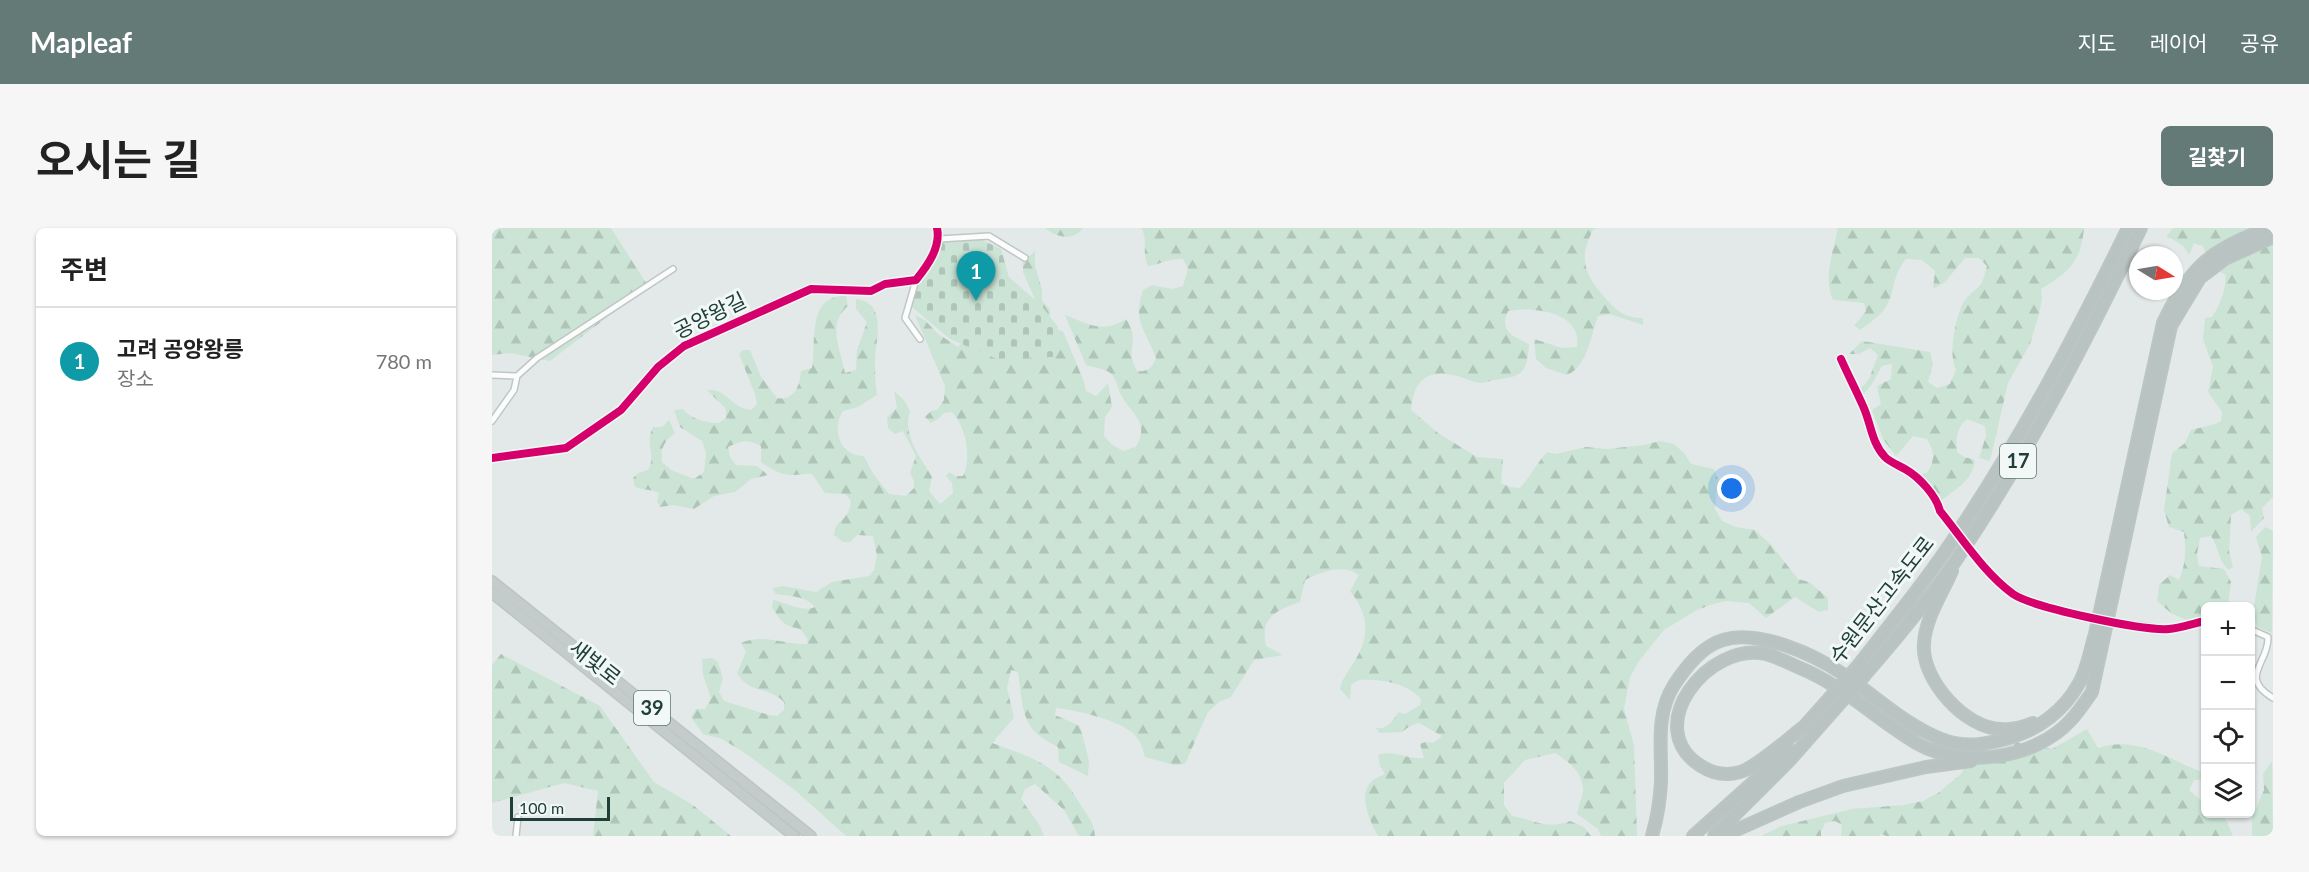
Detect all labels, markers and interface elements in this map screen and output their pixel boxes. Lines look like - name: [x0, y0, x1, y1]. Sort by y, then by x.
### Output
- text: Mapleaf: [30, 25, 132, 59]
- text: 지도: [2078, 30, 2116, 55]
- text: 레이어: [2149, 30, 2207, 55]
- text: 공유: [2240, 30, 2279, 55]
- button: 길찾기: [2161, 126, 2273, 186]
- text: 오시는 길: [36, 134, 201, 184]
- north arrow: [2129, 246, 2183, 300]
- pin: 1: [956, 251, 996, 301]
- text: 주변: [60, 253, 108, 285]
- street label: 공양왕길: [669, 286, 750, 343]
- text: 고려 공양왕릉: [117, 335, 244, 362]
- text: 1: [74, 349, 85, 373]
- text: 780 m: [376, 349, 432, 373]
- text: 장소: [117, 366, 154, 390]
- road number: 17: [2000, 444, 2036, 478]
- your location: [1717, 474, 1746, 503]
- street label: 수원문산고속도로: [1823, 530, 1938, 668]
- map controls: [2201, 602, 2255, 818]
- button: +: [2201, 602, 2255, 656]
- street label: 새빛로: [565, 634, 626, 690]
- button: −: [2201, 656, 2255, 710]
- road number: 39: [634, 691, 670, 725]
- button: locate: [2201, 710, 2255, 764]
- button: layers: [2201, 764, 2255, 818]
- scale bar: [510, 794, 610, 822]
- text: 100 m: [519, 798, 564, 817]

